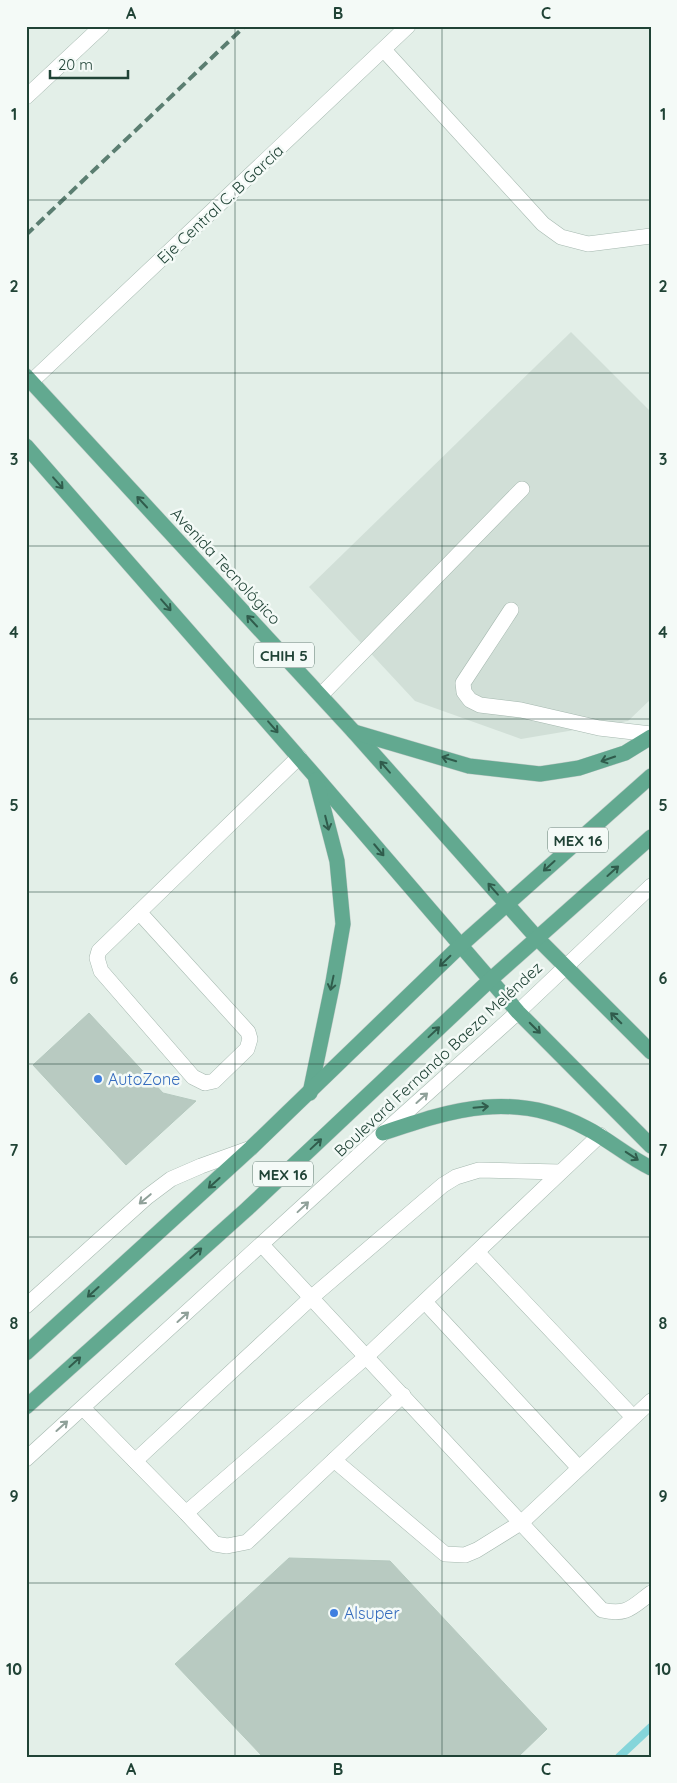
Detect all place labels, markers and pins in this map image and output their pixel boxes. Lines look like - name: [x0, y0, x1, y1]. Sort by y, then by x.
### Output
- place label: AutoZone: [108, 1069, 180, 1089]
- marker: AutoZone: [92, 1073, 104, 1085]
- place label: Alsuper: [344, 1603, 400, 1623]
- marker: Alsuper: [328, 1607, 340, 1619]

